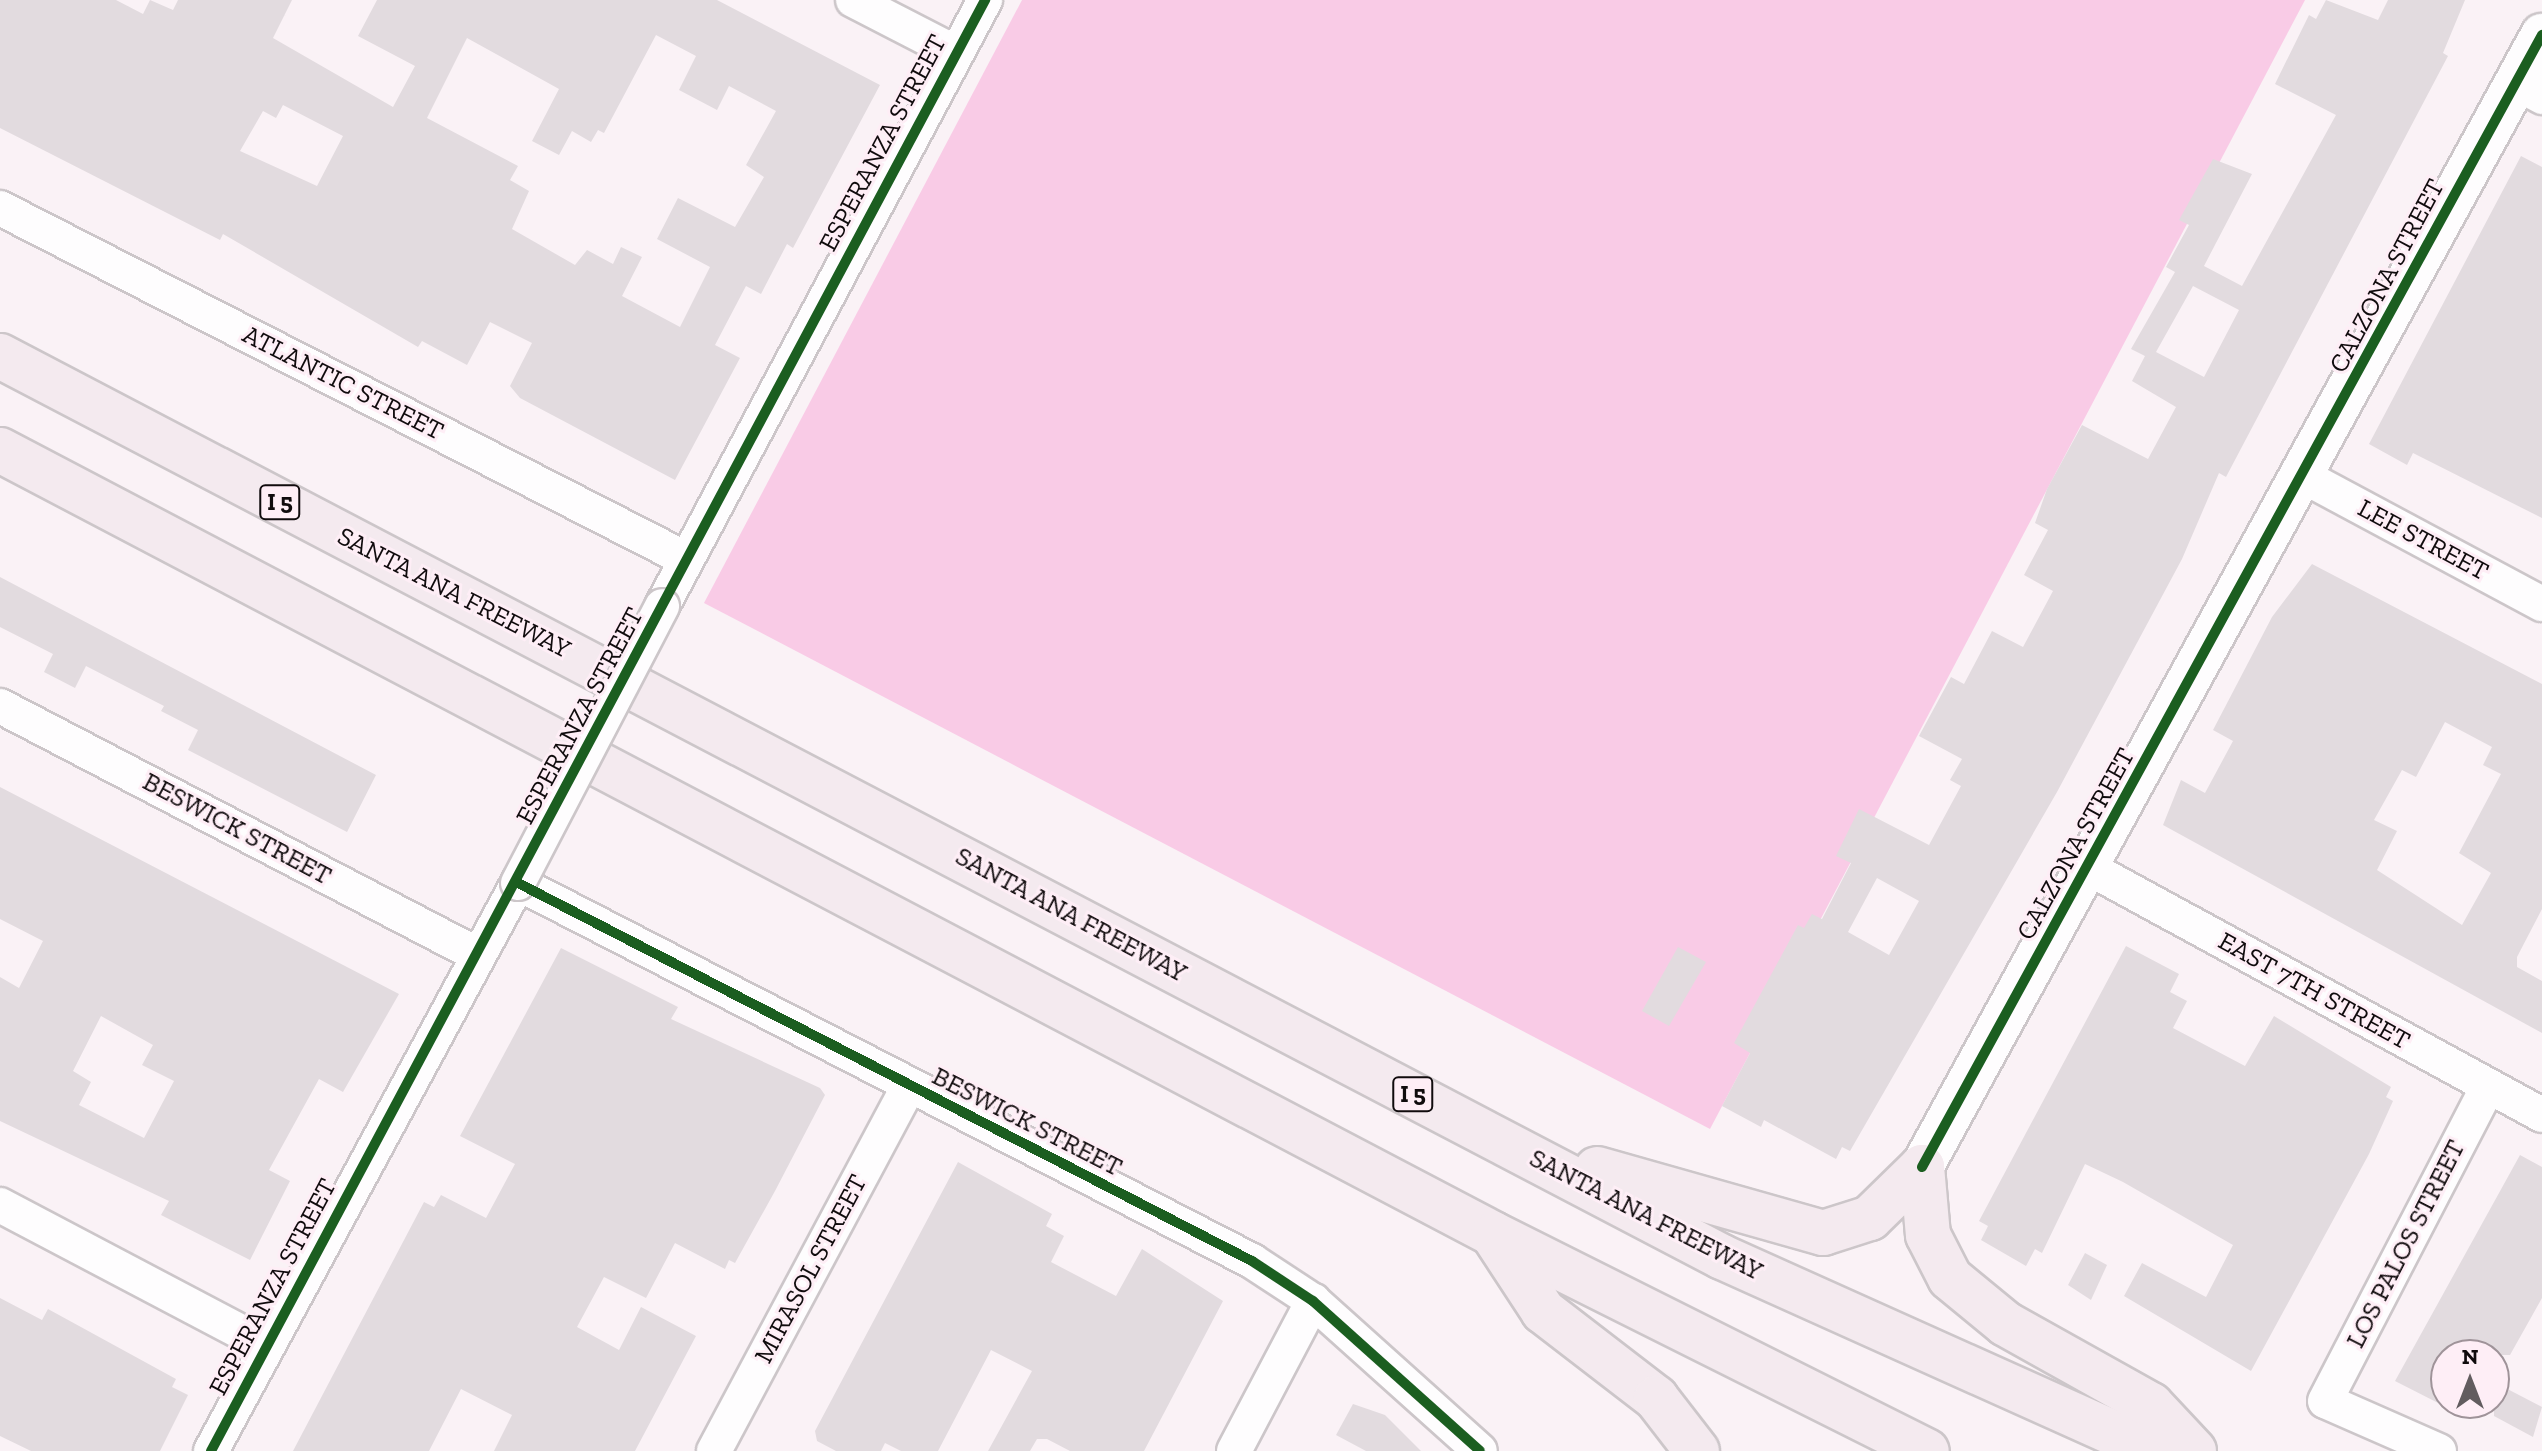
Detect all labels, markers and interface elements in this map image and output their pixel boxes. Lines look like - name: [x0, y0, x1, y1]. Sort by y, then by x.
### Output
- street label: ESPERANZA STREET: [812, 29, 954, 257]
- street label: CALZONA STREET: [2323, 174, 2451, 378]
- street label: ATLANTIC STREET: [237, 319, 449, 447]
- road number: I 5: [258, 482, 302, 522]
- street label: LEE STREET: [2352, 493, 2494, 587]
- street label: SANTA ANA FREEWAY: [331, 520, 577, 666]
- street label: ESPERANZA STREET: [509, 602, 651, 830]
- street label: CALZONA STREET: [2010, 742, 2142, 946]
- street label: BESWICK STREET: [137, 766, 337, 892]
- street label: SANTA ANA FREEWAY: [949, 840, 1193, 990]
- street label: EAST 7TH STREET: [2213, 925, 2415, 1057]
- street label: BESWICK STREET: [927, 1061, 1127, 1183]
- road number: I 5: [1391, 1074, 1435, 1114]
- street label: LOS PALOS STREET: [2340, 1135, 2472, 1353]
- street label: SANTA ANA FREEWAY: [1523, 1142, 1769, 1288]
- street label: MIRASOL STREET: [748, 1169, 874, 1369]
- street label: ESPERANZA STREET: [202, 1173, 344, 1401]
- north arrow: [2430, 1339, 2510, 1419]
- text: N: [2462, 1343, 2478, 1370]

